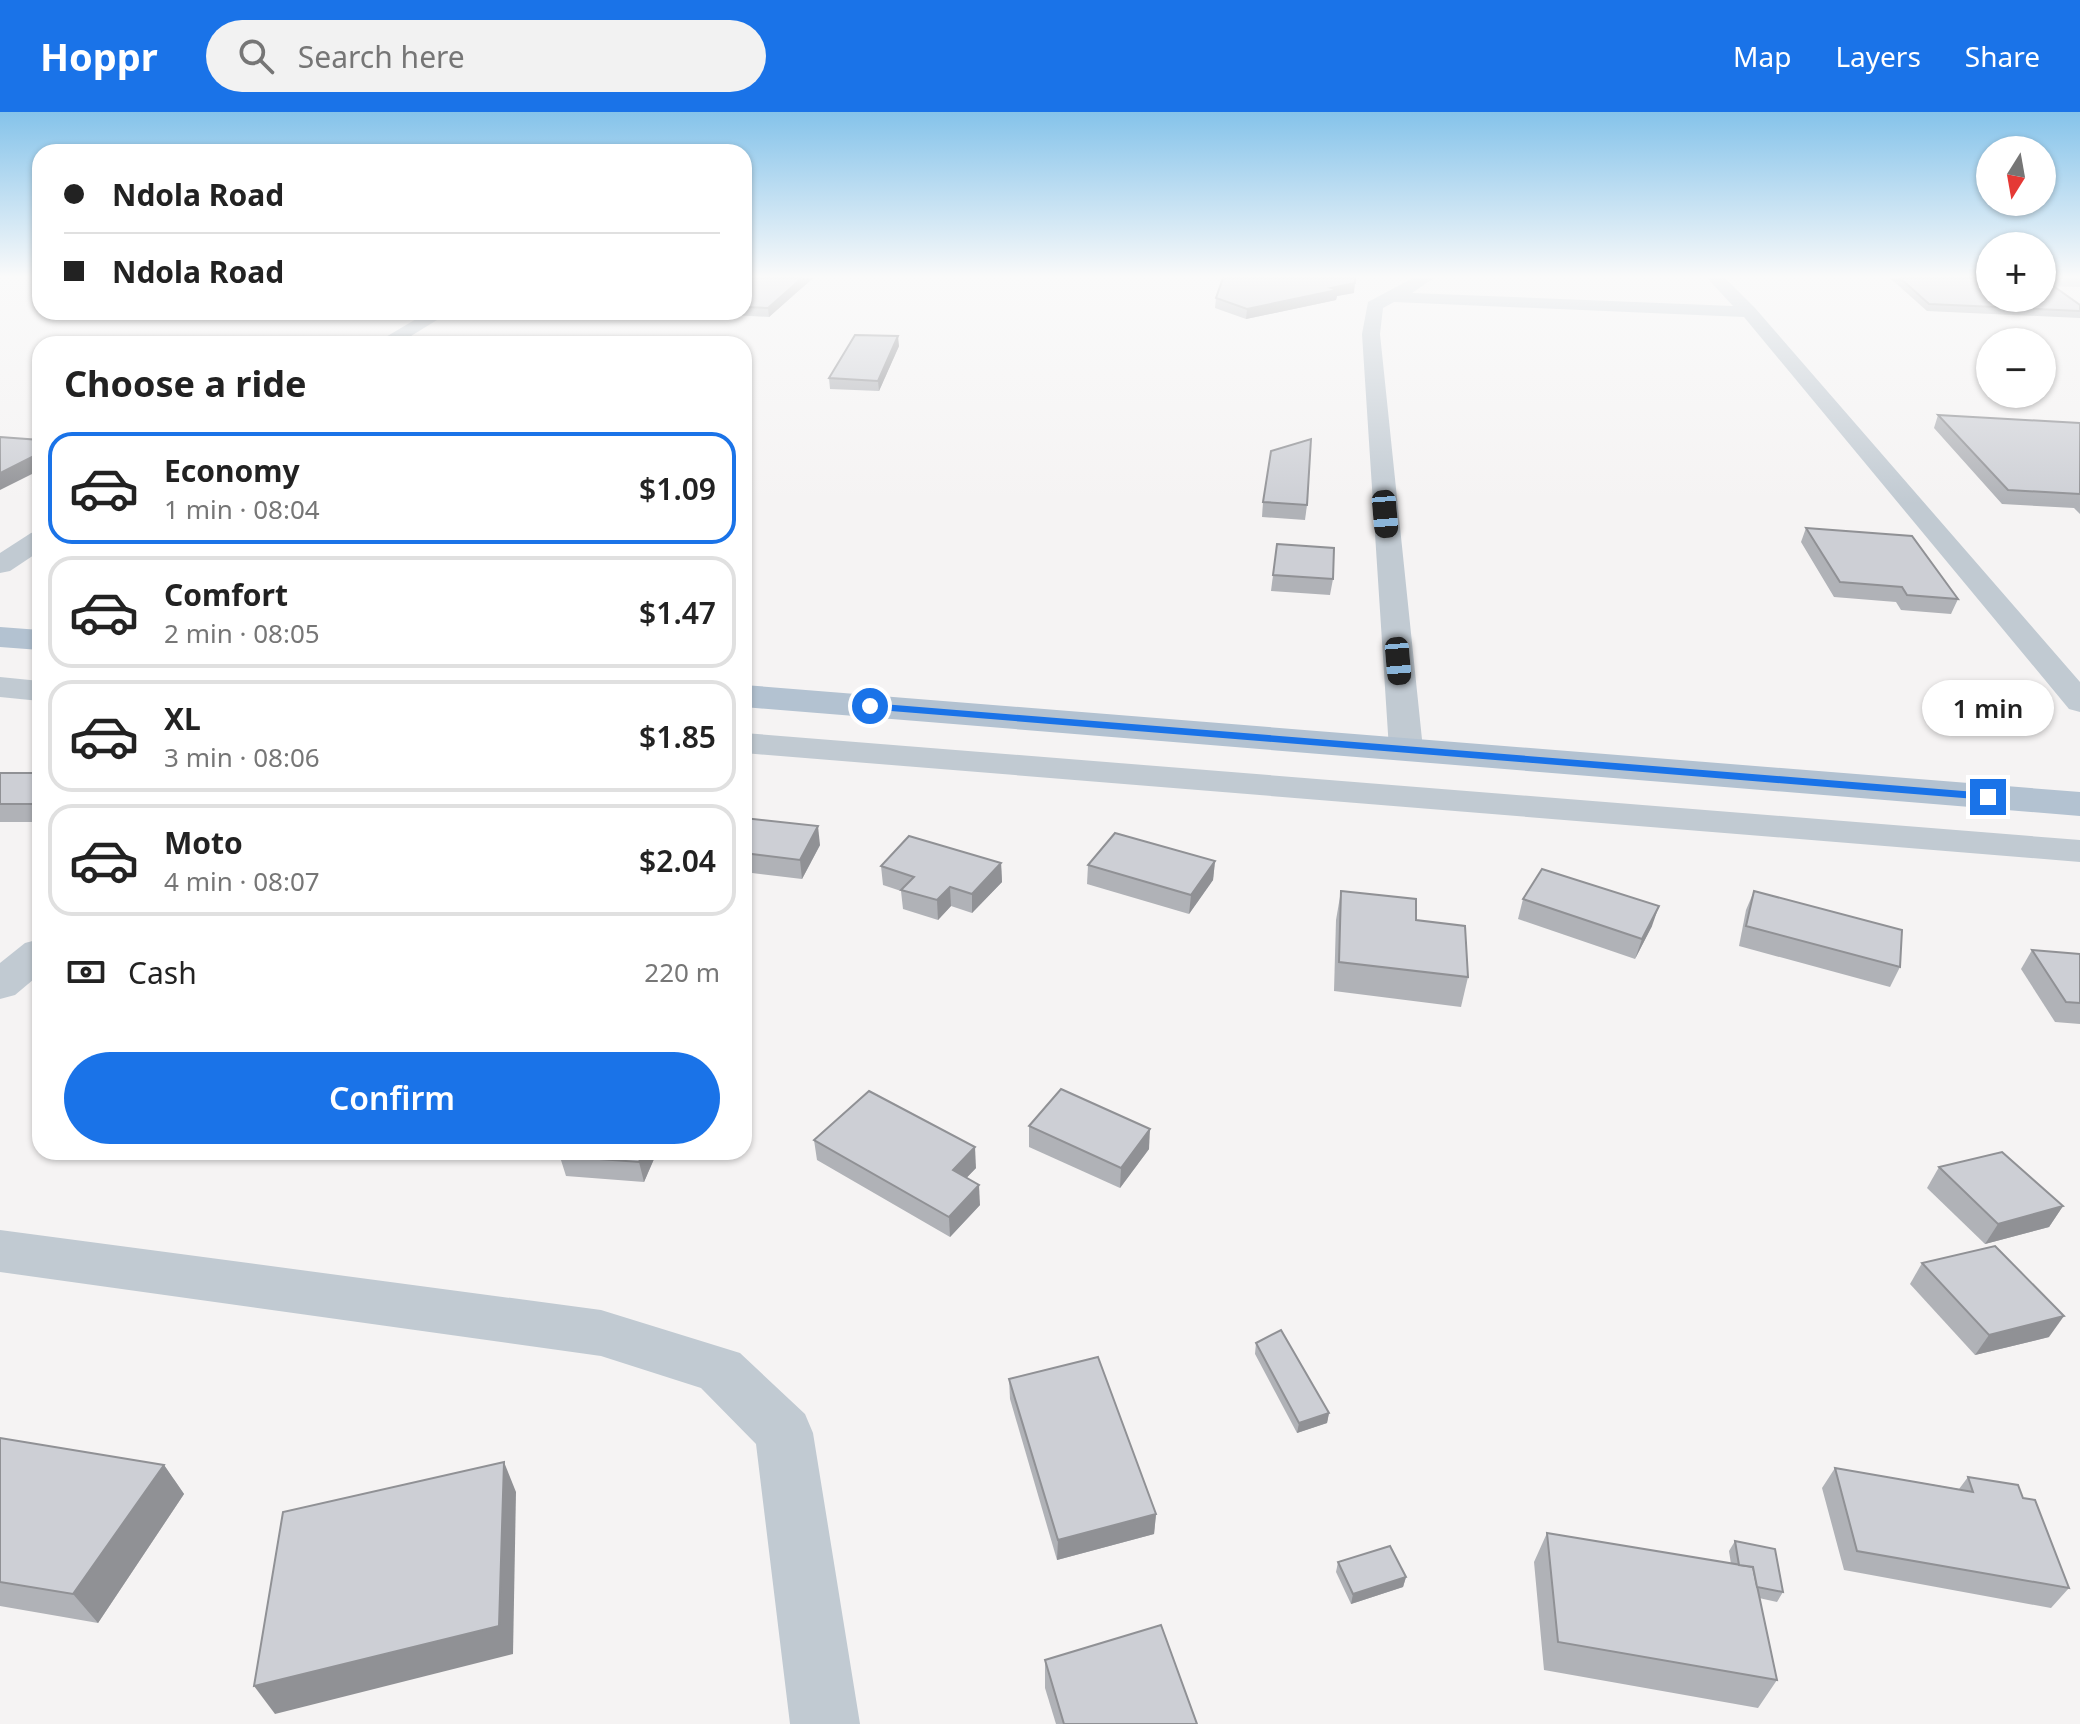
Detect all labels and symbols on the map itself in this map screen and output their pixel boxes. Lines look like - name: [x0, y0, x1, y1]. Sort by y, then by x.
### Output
- north arrow: [1976, 136, 2056, 216]
- car: [1371, 489, 1399, 539]
- car: [1384, 636, 1412, 686]
- callout: 1 min: [1922, 681, 2054, 737]
- route start: [852, 688, 888, 724]
- route end: [1970, 779, 2006, 815]

